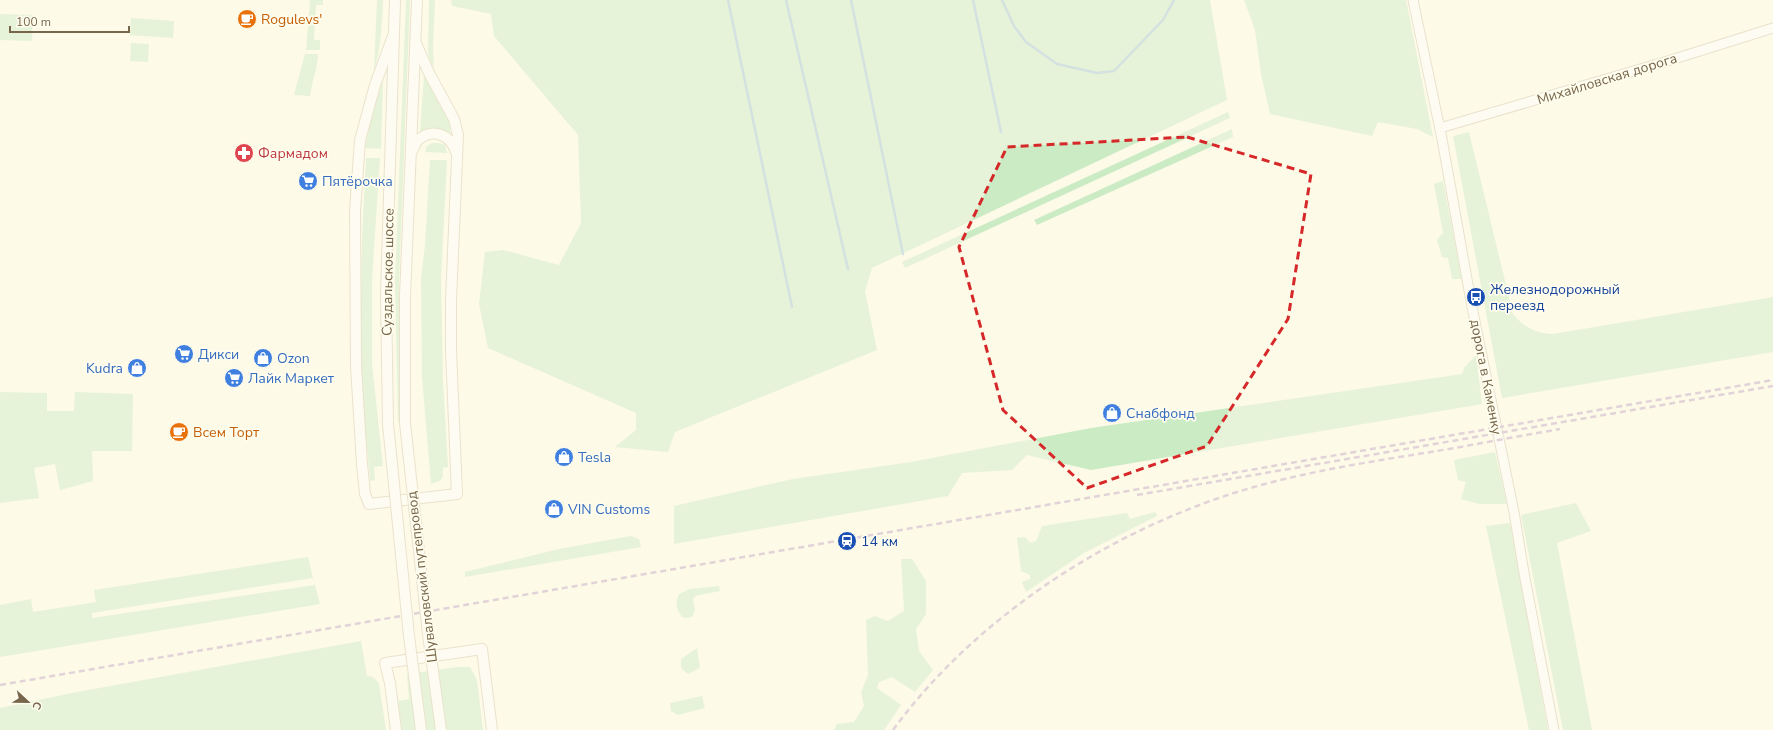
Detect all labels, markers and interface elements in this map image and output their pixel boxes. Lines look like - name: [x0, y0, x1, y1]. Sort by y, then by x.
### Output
- scale bar: [10, 8, 129, 34]
- cafe icon: Rogulevs': [236, 8, 258, 30]
- place label: Rogulevs': [261, 10, 322, 29]
- text: 100 m: [16, 14, 51, 30]
- street label: Михайловская дорога: [1535, 49, 1679, 109]
- pharmacy icon: Фармадом: [233, 142, 255, 164]
- place label: Фармадом: [258, 144, 328, 163]
- supermarket icon: Пятёрочка: [297, 170, 319, 192]
- place label: Пятёрочка: [322, 172, 393, 191]
- street label: Суздальское шоссе: [377, 208, 399, 336]
- place label: Железнодорожный переезд: [1490, 280, 1620, 315]
- bus stop icon: Железнодорожный переезд: [1465, 286, 1487, 308]
- street label: дорога в Каменку: [1465, 318, 1507, 437]
- supermarket icon: Дикси: [173, 343, 195, 365]
- place label: Дикси: [198, 345, 239, 364]
- shop icon: Ozon: [252, 347, 274, 369]
- place label: Ozon: [277, 349, 310, 368]
- shop icon: Kudra: [126, 357, 148, 379]
- place label: Kudra: [86, 359, 123, 378]
- supermarket icon: Лайк Маркет: [223, 367, 245, 389]
- place label: Лайк Маркет: [248, 369, 335, 388]
- shop icon: Снабфонд: [1101, 402, 1123, 424]
- place label: Снабфонд: [1126, 404, 1195, 423]
- cafe icon: Всем Торт: [168, 421, 190, 443]
- place label: Всем Торт: [193, 423, 260, 442]
- shop icon: Tesla: [553, 446, 575, 468]
- place label: Tesla: [578, 448, 611, 467]
- street label: Шуваловский путепровод: [402, 490, 442, 664]
- shop icon: VIN Customs: [543, 498, 565, 520]
- place label: VIN Customs: [567, 500, 651, 519]
- station icon: 14 км: [836, 530, 858, 552]
- place label: 14 км: [861, 532, 898, 551]
- north arrow: [8, 682, 48, 722]
- text: С: [28, 699, 45, 712]

